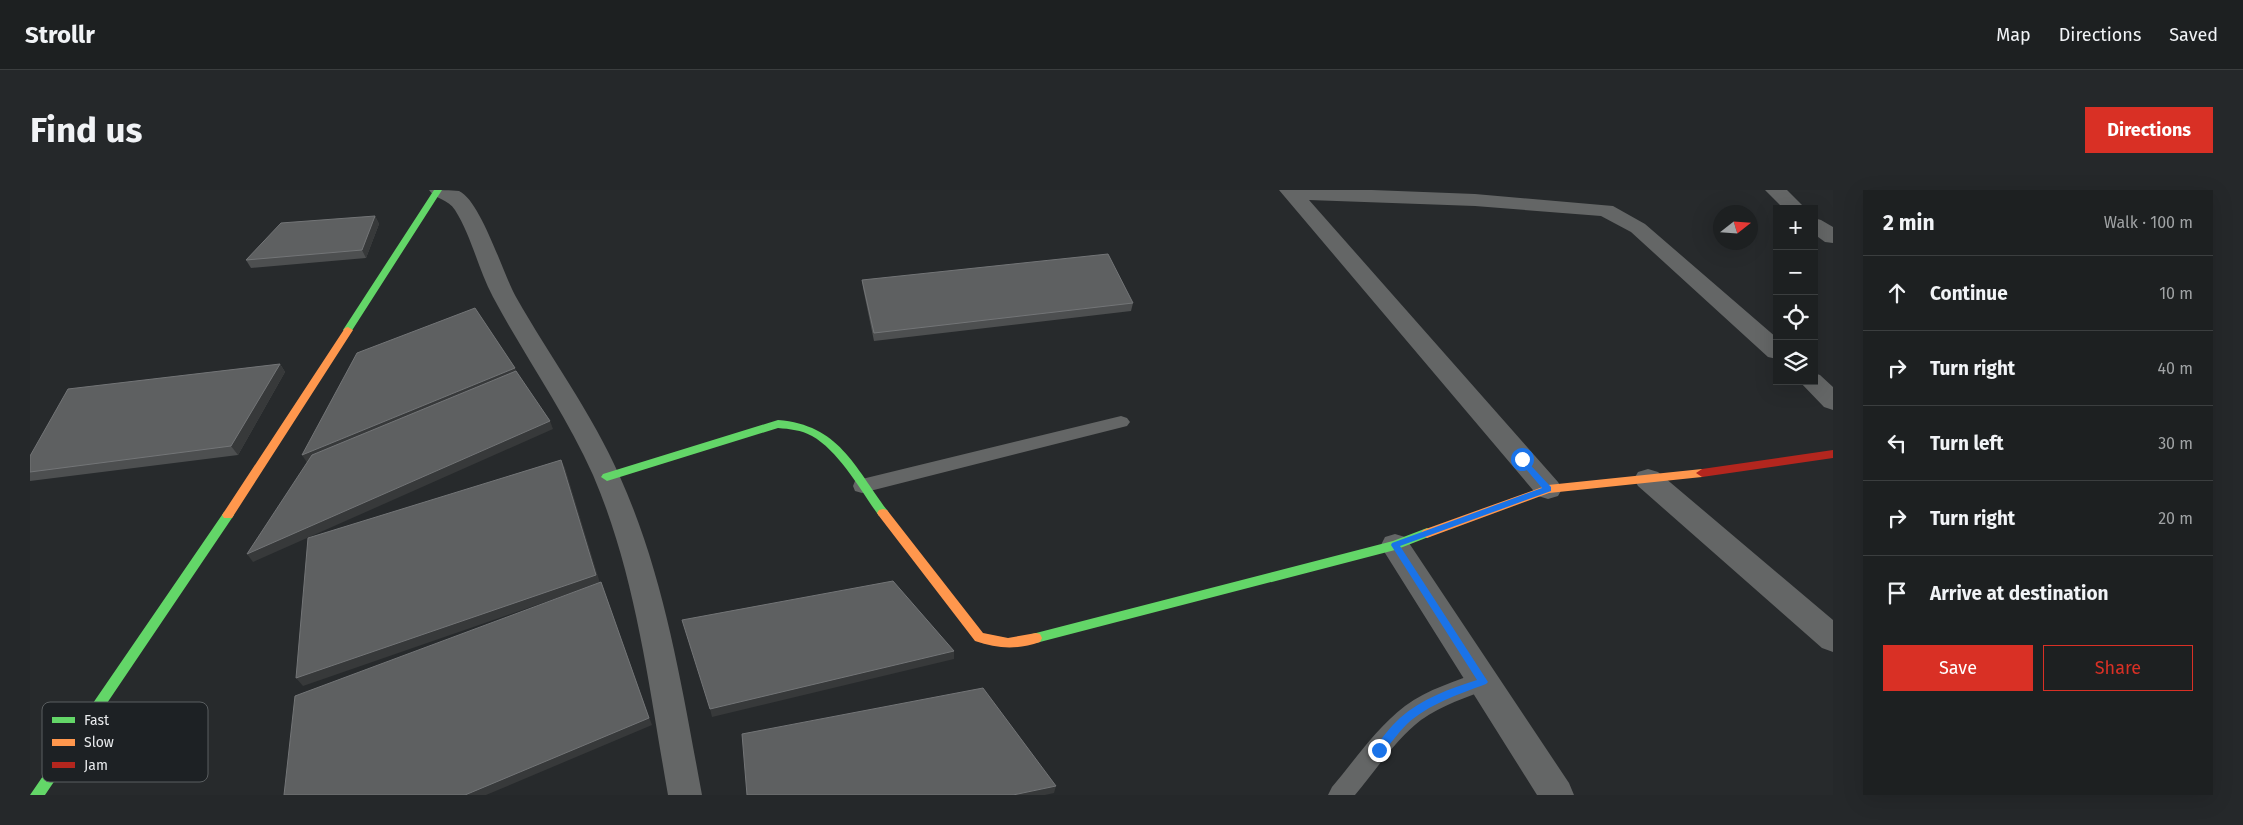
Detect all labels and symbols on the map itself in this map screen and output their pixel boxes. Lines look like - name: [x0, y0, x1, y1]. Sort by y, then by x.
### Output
- north arrow: [1713, 205, 1758, 250]
- route start: [1511, 448, 1534, 471]
- legend: [42, 702, 208, 782]
- text: Fast: [84, 712, 110, 729]
- text: Slow: [84, 734, 114, 751]
- route end: [1368, 739, 1391, 762]
- text: Jam: [84, 757, 108, 774]

